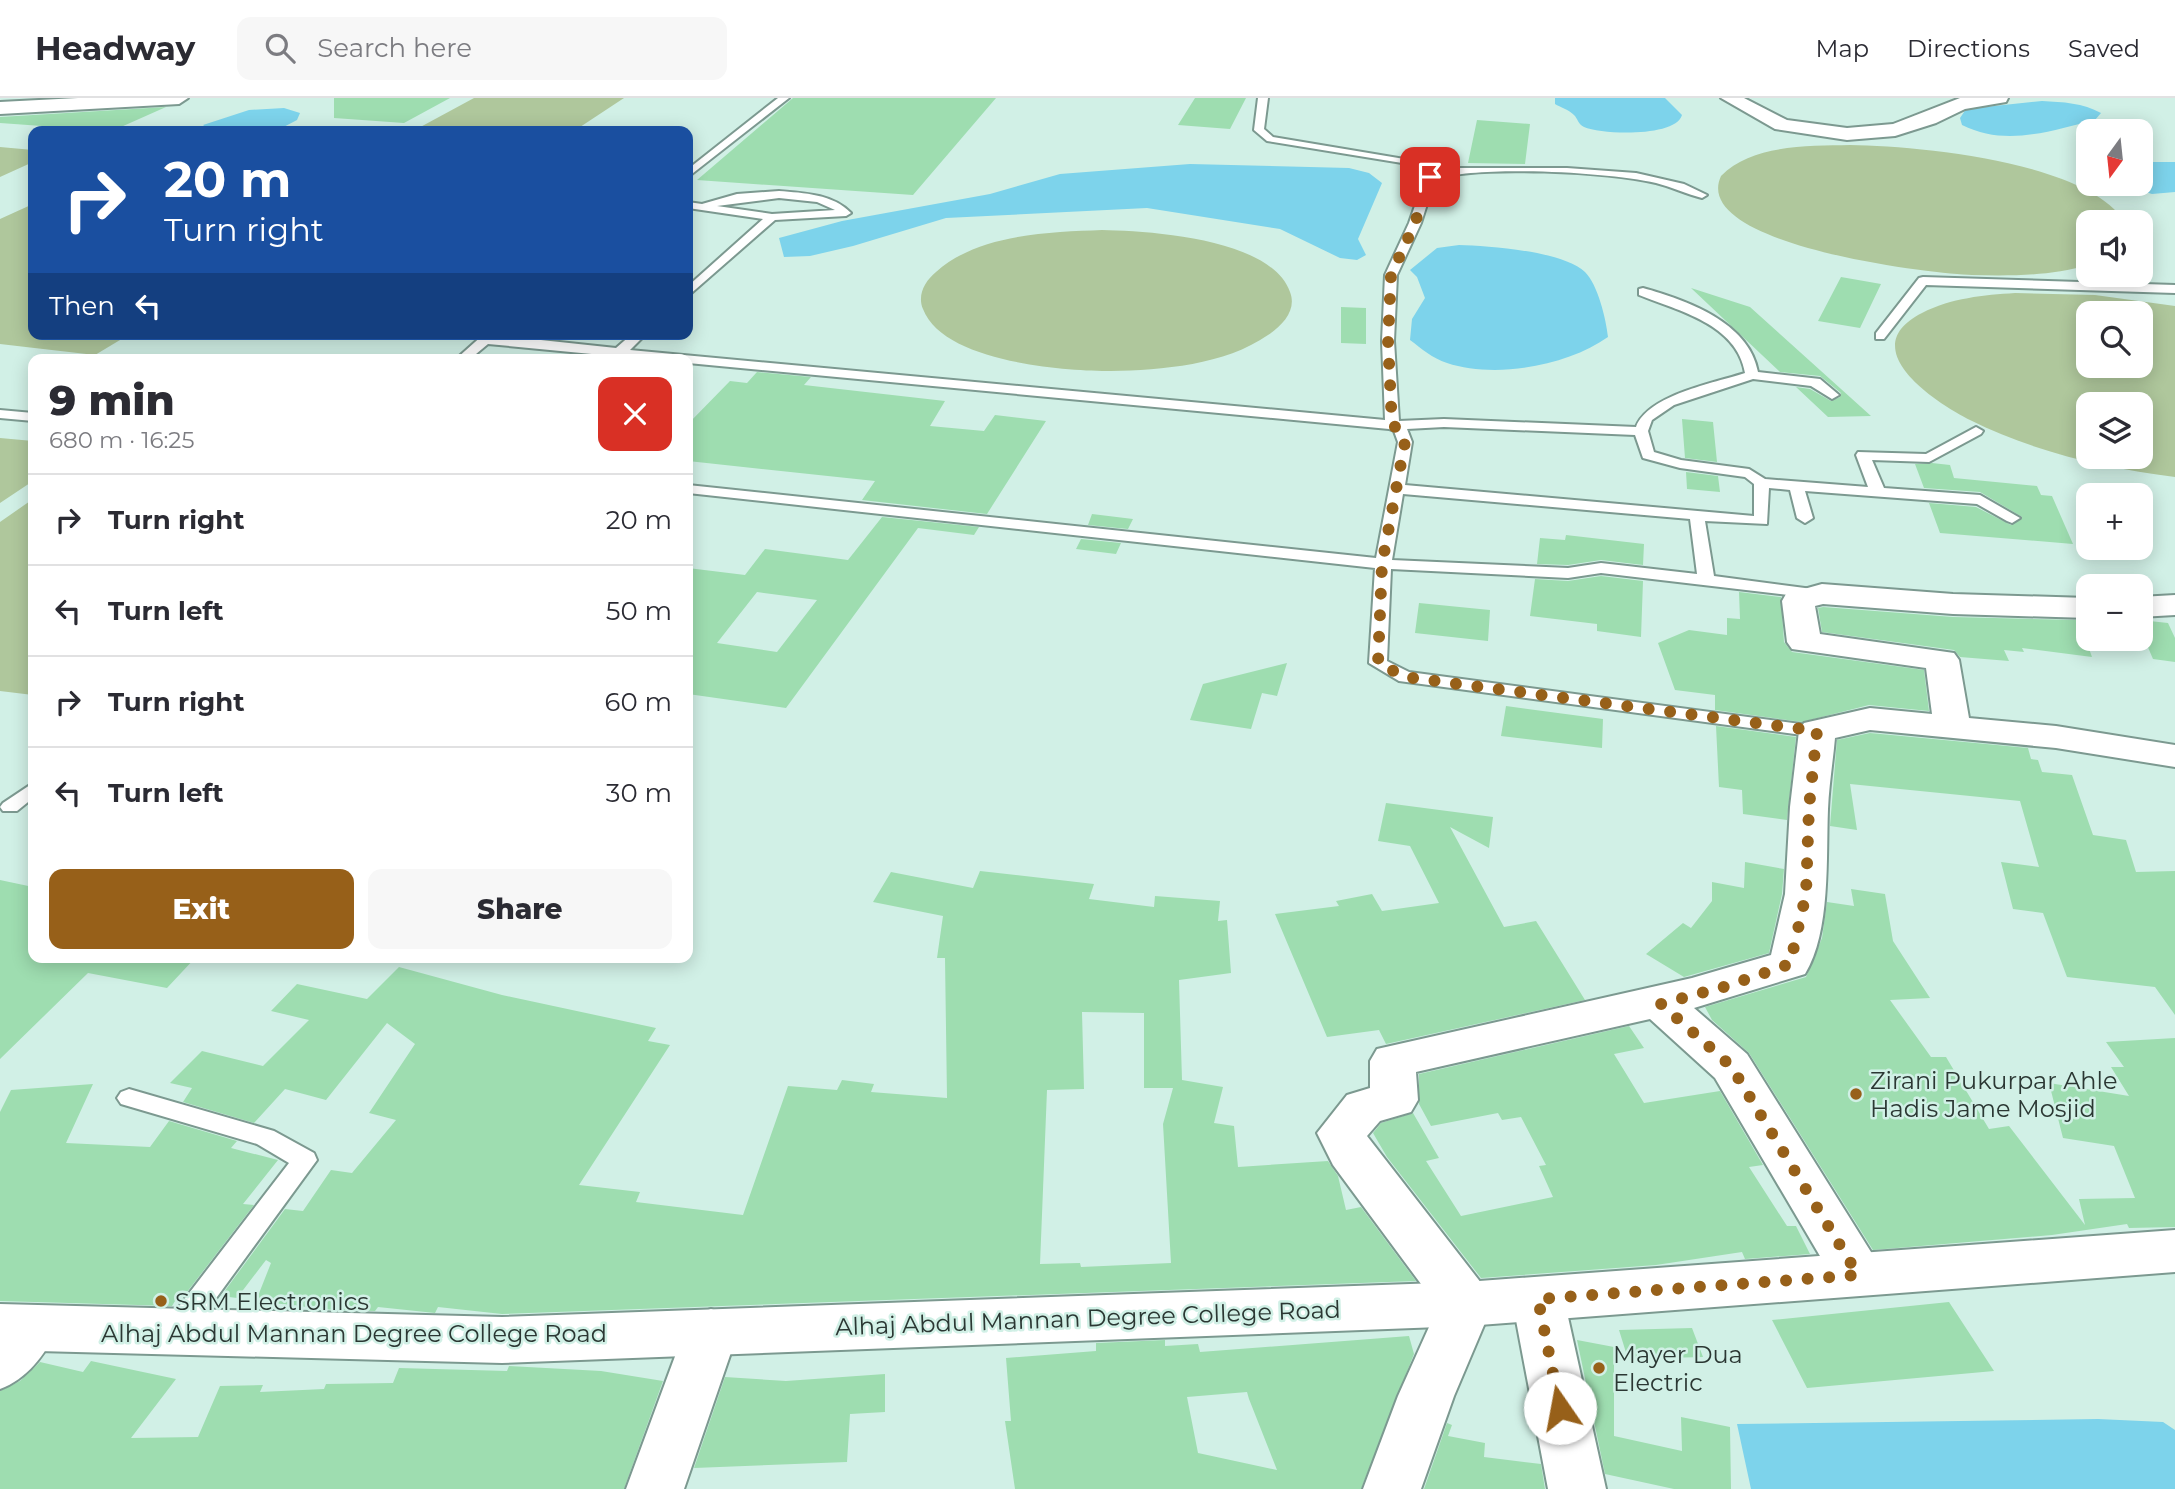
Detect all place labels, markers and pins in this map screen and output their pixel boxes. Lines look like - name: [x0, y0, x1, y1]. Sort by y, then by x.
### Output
- pin: [1400, 147, 1460, 207]
- place label: Zirani Pukurpar Ahle Hadis Jame Mosjid: [1870, 1066, 2118, 1123]
- marker: Zirani Pukurpar Ahle Hadis Jame Mosjid: [1848, 1086, 1864, 1102]
- place label: SRM Electronics: [175, 1287, 369, 1316]
- marker: SRM Electronics: [153, 1293, 169, 1309]
- place label: Mayer Dua Electric: [1613, 1340, 1743, 1397]
- marker: Mayer Dua Electric: [1591, 1360, 1607, 1376]

